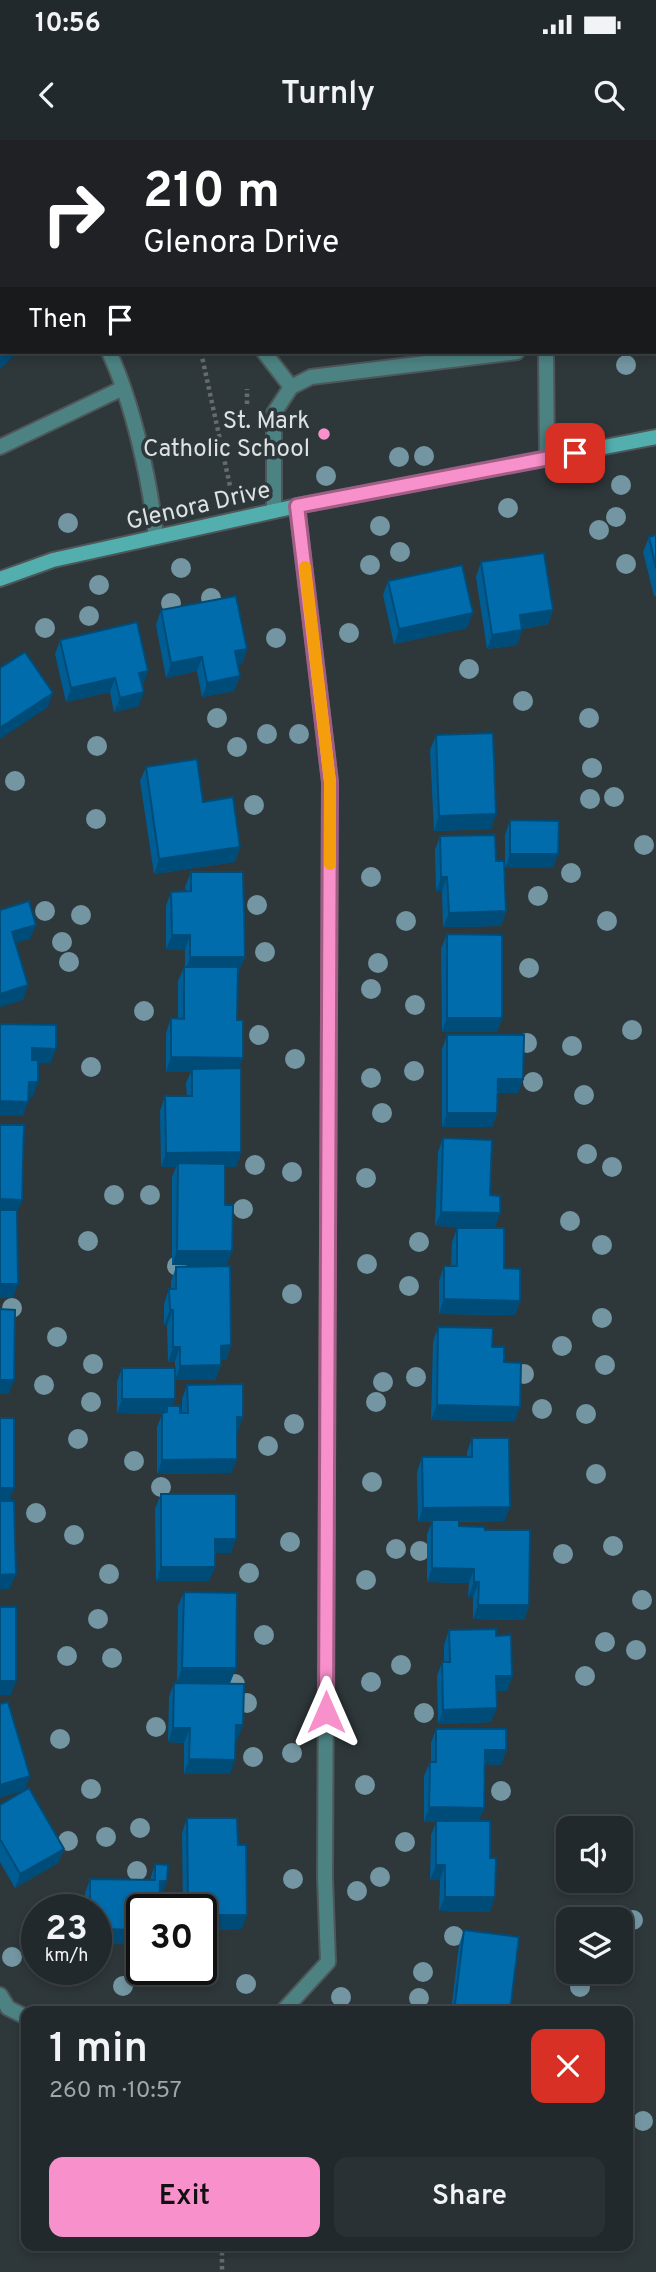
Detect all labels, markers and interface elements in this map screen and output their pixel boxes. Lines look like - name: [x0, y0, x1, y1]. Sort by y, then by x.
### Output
- text: 10:56: [35, 8, 101, 41]
- text: Turnly: [281, 75, 375, 115]
- icon: back: [28, 76, 66, 114]
- icon: search: [590, 76, 628, 114]
- text: 210 m: [143, 163, 280, 225]
- icon: right: [28, 168, 119, 259]
- text: Glenora Drive: [143, 224, 339, 264]
- icon: arrive: [101, 301, 139, 339]
- text: Then: [28, 304, 87, 337]
- place label: St. Mark Catholic School: [143, 407, 310, 465]
- pin: [545, 423, 605, 483]
- marker: St. Mark Catholic School: [316, 426, 332, 442]
- icon: arrive: [556, 434, 594, 472]
- street label: Glenora Drive: [123, 476, 273, 538]
- position arrow: [289, 1675, 363, 1749]
- map controls: [556, 1816, 633, 1984]
- button: sound: [556, 1816, 633, 1893]
- speed limit sign: 30: [126, 1894, 217, 1985]
- button: layers: [556, 1907, 633, 1984]
- text: 23: [45, 1908, 88, 1952]
- text: km/h: [45, 1945, 88, 1968]
- text: 1 min: [49, 2024, 148, 2077]
- button: close: [531, 2029, 605, 2103]
- text: 260 m · 10:57: [49, 2077, 182, 2106]
- button: Exit: [49, 2157, 320, 2237]
- button: Share: [334, 2157, 605, 2237]

